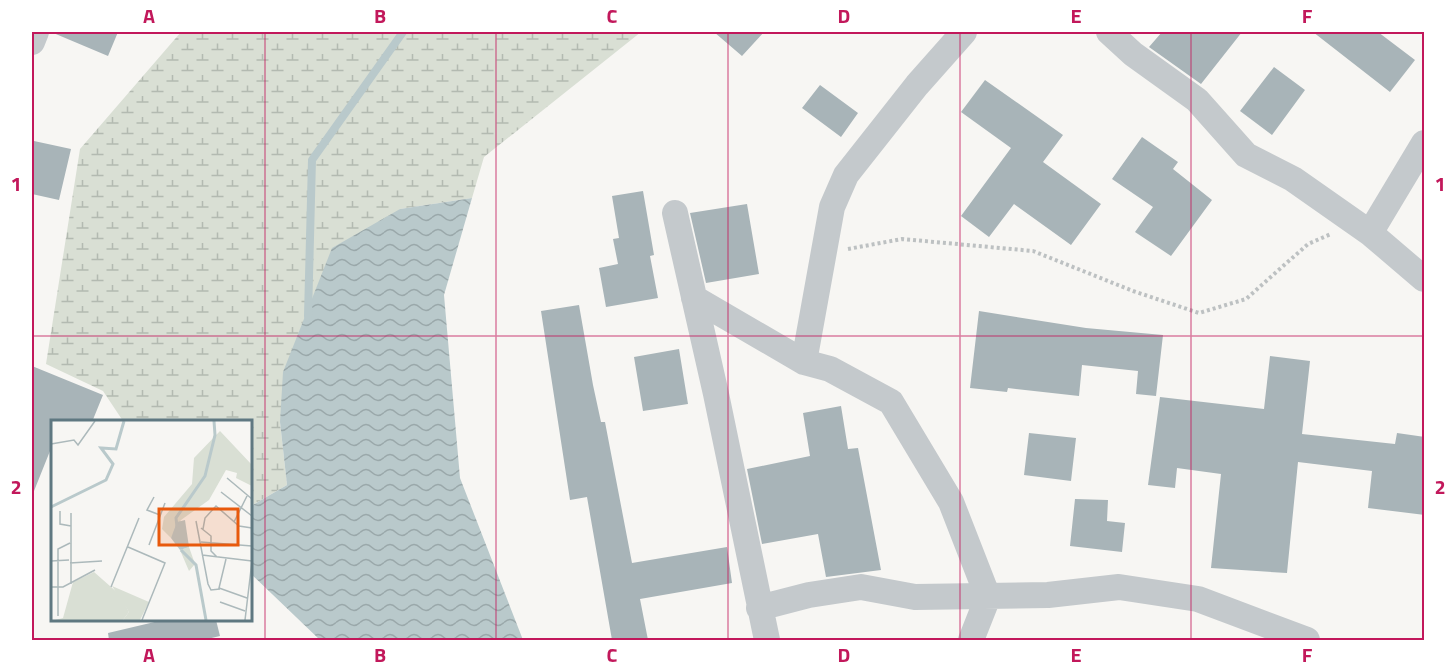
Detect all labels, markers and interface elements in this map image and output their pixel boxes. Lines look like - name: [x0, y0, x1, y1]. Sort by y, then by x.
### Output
- text: A: [143, 0, 155, 31]
- text: B: [374, 0, 386, 31]
- text: C: [607, 0, 618, 31]
- text: D: [838, 0, 850, 31]
- text: E: [1070, 0, 1082, 31]
- text: F: [1302, 0, 1313, 31]
- text: 1: [10, 168, 22, 199]
- text: 1: [1434, 168, 1446, 199]
- inset map: [51, 420, 252, 621]
- text: 2: [10, 471, 22, 502]
- text: 2: [1434, 471, 1446, 502]
- text: A: [143, 639, 155, 670]
- text: B: [374, 639, 386, 670]
- text: C: [607, 639, 618, 670]
- text: D: [838, 639, 850, 670]
- text: E: [1070, 639, 1082, 670]
- text: F: [1302, 639, 1313, 670]

